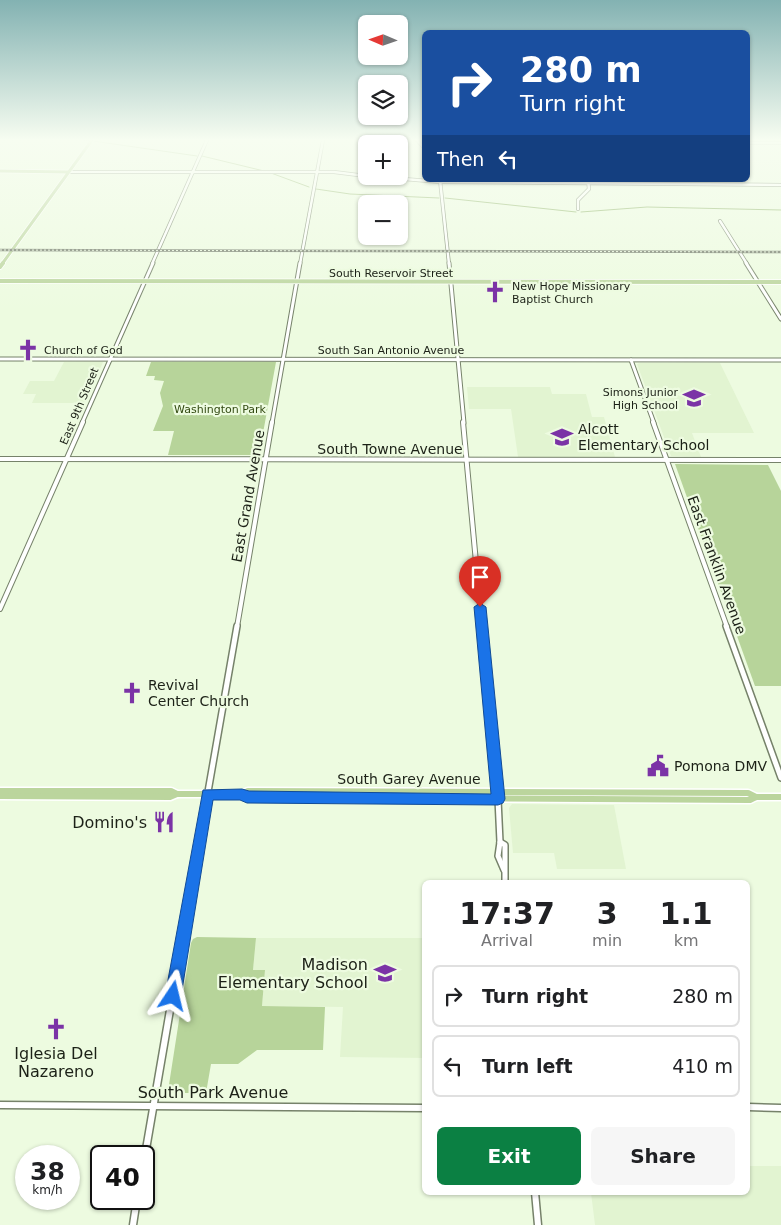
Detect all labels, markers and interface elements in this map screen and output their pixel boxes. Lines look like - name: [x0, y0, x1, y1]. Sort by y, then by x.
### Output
- north arrow: [358, 15, 408, 65]
- map controls: [358, 15, 408, 245]
- icon: right: [437, 50, 502, 115]
- text: 280 m: [520, 50, 642, 90]
- button: layers: [358, 75, 408, 125]
- text: Turn right: [520, 91, 625, 116]
- button: +: [358, 135, 408, 185]
- icon: left: [494, 145, 522, 173]
- text: Then: [437, 148, 484, 170]
- button: −: [358, 195, 408, 245]
- street label: South Reservoir Street: [329, 267, 454, 280]
- church icon: New Hope Missionary Baptist Church: [482, 279, 508, 305]
- place label: New Hope Missionary Baptist Church: [512, 280, 631, 306]
- church icon: Church of God: [15, 337, 41, 363]
- place label: Church of God: [44, 344, 123, 357]
- street label: South San Antonio Avenue: [318, 344, 464, 357]
- street label: East 9th Street: [57, 365, 102, 447]
- school or university icon: Simons Junior High School: [681, 385, 707, 411]
- place label: Simons Junior High School: [603, 386, 678, 412]
- park label: Washington Park: [174, 403, 267, 416]
- place label: Alcott Elementary School: [578, 421, 710, 453]
- school or university icon: Alcott Elementary School: [549, 424, 575, 450]
- street label: East Grand Avenue: [228, 429, 268, 563]
- street label: South Towne Avenue: [317, 441, 463, 457]
- street label: East Franklin Avenue: [684, 494, 750, 636]
- pin: [459, 556, 501, 607]
- icon: arrive: [466, 563, 494, 591]
- place label: Revival Center Church: [148, 677, 249, 709]
- church icon: Revival Center Church: [119, 680, 145, 706]
- public building icon: Pomona DMV: [645, 753, 671, 779]
- place label: Pomona DMV: [674, 758, 767, 774]
- street label: South Garey Avenue: [337, 771, 481, 787]
- restaurant icon: Domino's: [151, 809, 177, 835]
- place label: Domino's: [72, 813, 147, 832]
- text: 17:37: [459, 896, 555, 931]
- text: 3: [597, 896, 618, 931]
- text: 1.1: [660, 896, 713, 931]
- text: Arrival: [481, 931, 533, 950]
- text: min: [592, 931, 622, 950]
- text: km: [674, 931, 699, 950]
- place label: Madison Elementary School: [218, 955, 368, 992]
- school or university icon: Madison Elementary School: [372, 960, 398, 986]
- position arrow: [146, 969, 198, 1021]
- icon: right: [439, 982, 467, 1010]
- text: Turn right: [482, 985, 588, 1007]
- text: 280 m: [672, 985, 733, 1007]
- church icon: Iglesia Del Nazareno: [43, 1016, 69, 1042]
- place label: Iglesia Del Nazareno: [14, 1044, 98, 1081]
- icon: left: [439, 1052, 467, 1080]
- text: Turn left: [482, 1055, 573, 1077]
- text: 410 m: [672, 1055, 733, 1077]
- street label: South Park Avenue: [138, 1083, 288, 1102]
- button: Exit: [437, 1127, 581, 1185]
- button: Share: [591, 1127, 735, 1185]
- speed limit sign: 40: [90, 1145, 155, 1210]
- text: 38: [30, 1157, 65, 1186]
- text: km/h: [32, 1183, 63, 1197]

